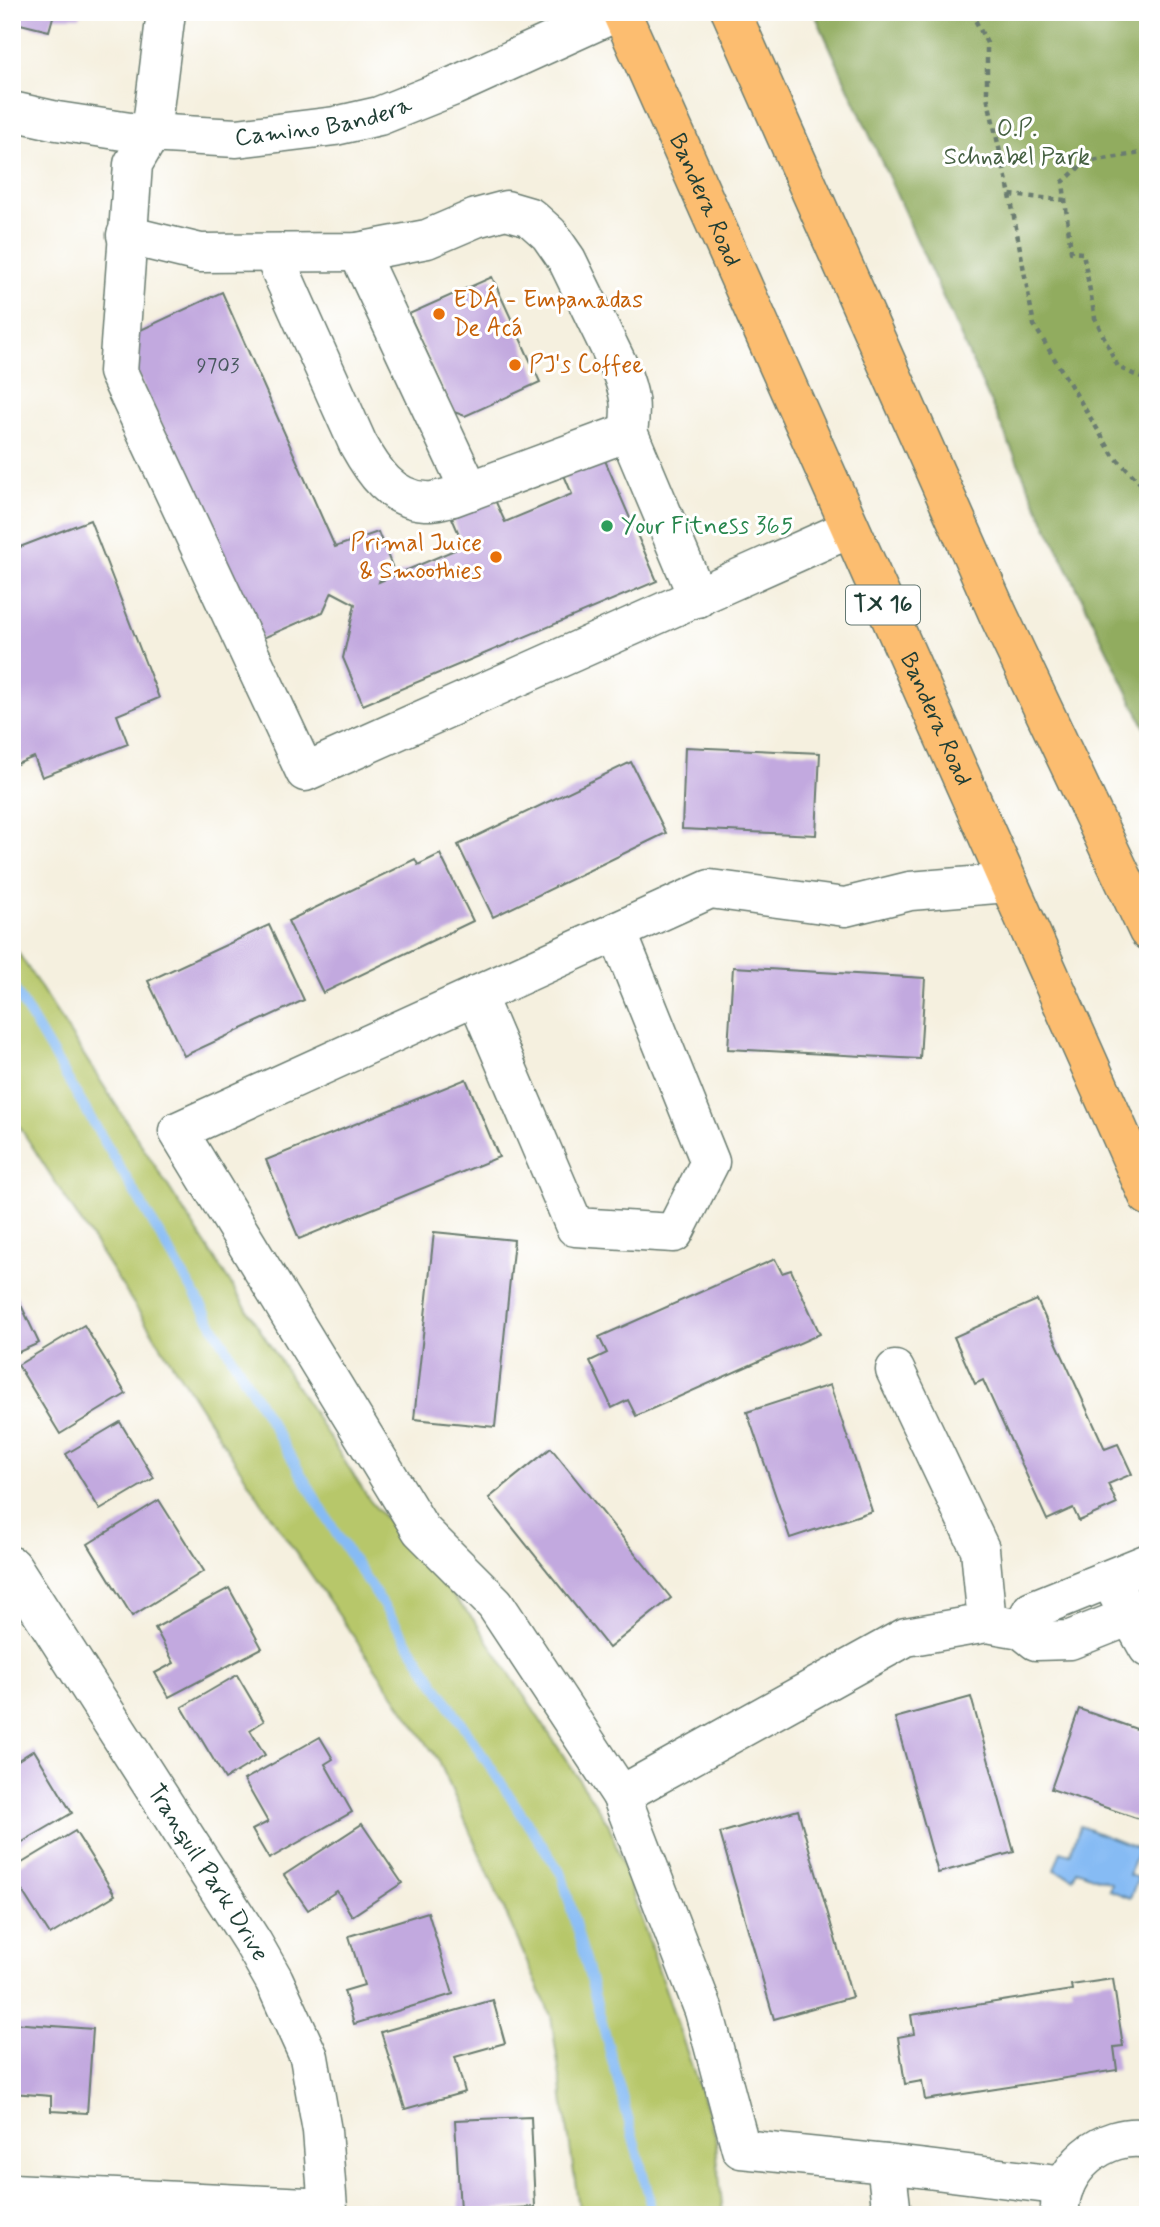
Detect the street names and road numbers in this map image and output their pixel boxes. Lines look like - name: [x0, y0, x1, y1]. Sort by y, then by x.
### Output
- street label: Camino Bandera: [233, 89, 417, 154]
- street label: Bandera Road: [662, 129, 748, 272]
- road number: TX 16: [846, 586, 920, 624]
- street label: Bandera Road: [893, 648, 979, 791]
- street label: Tranquil Park Drive: [140, 1778, 276, 1967]

